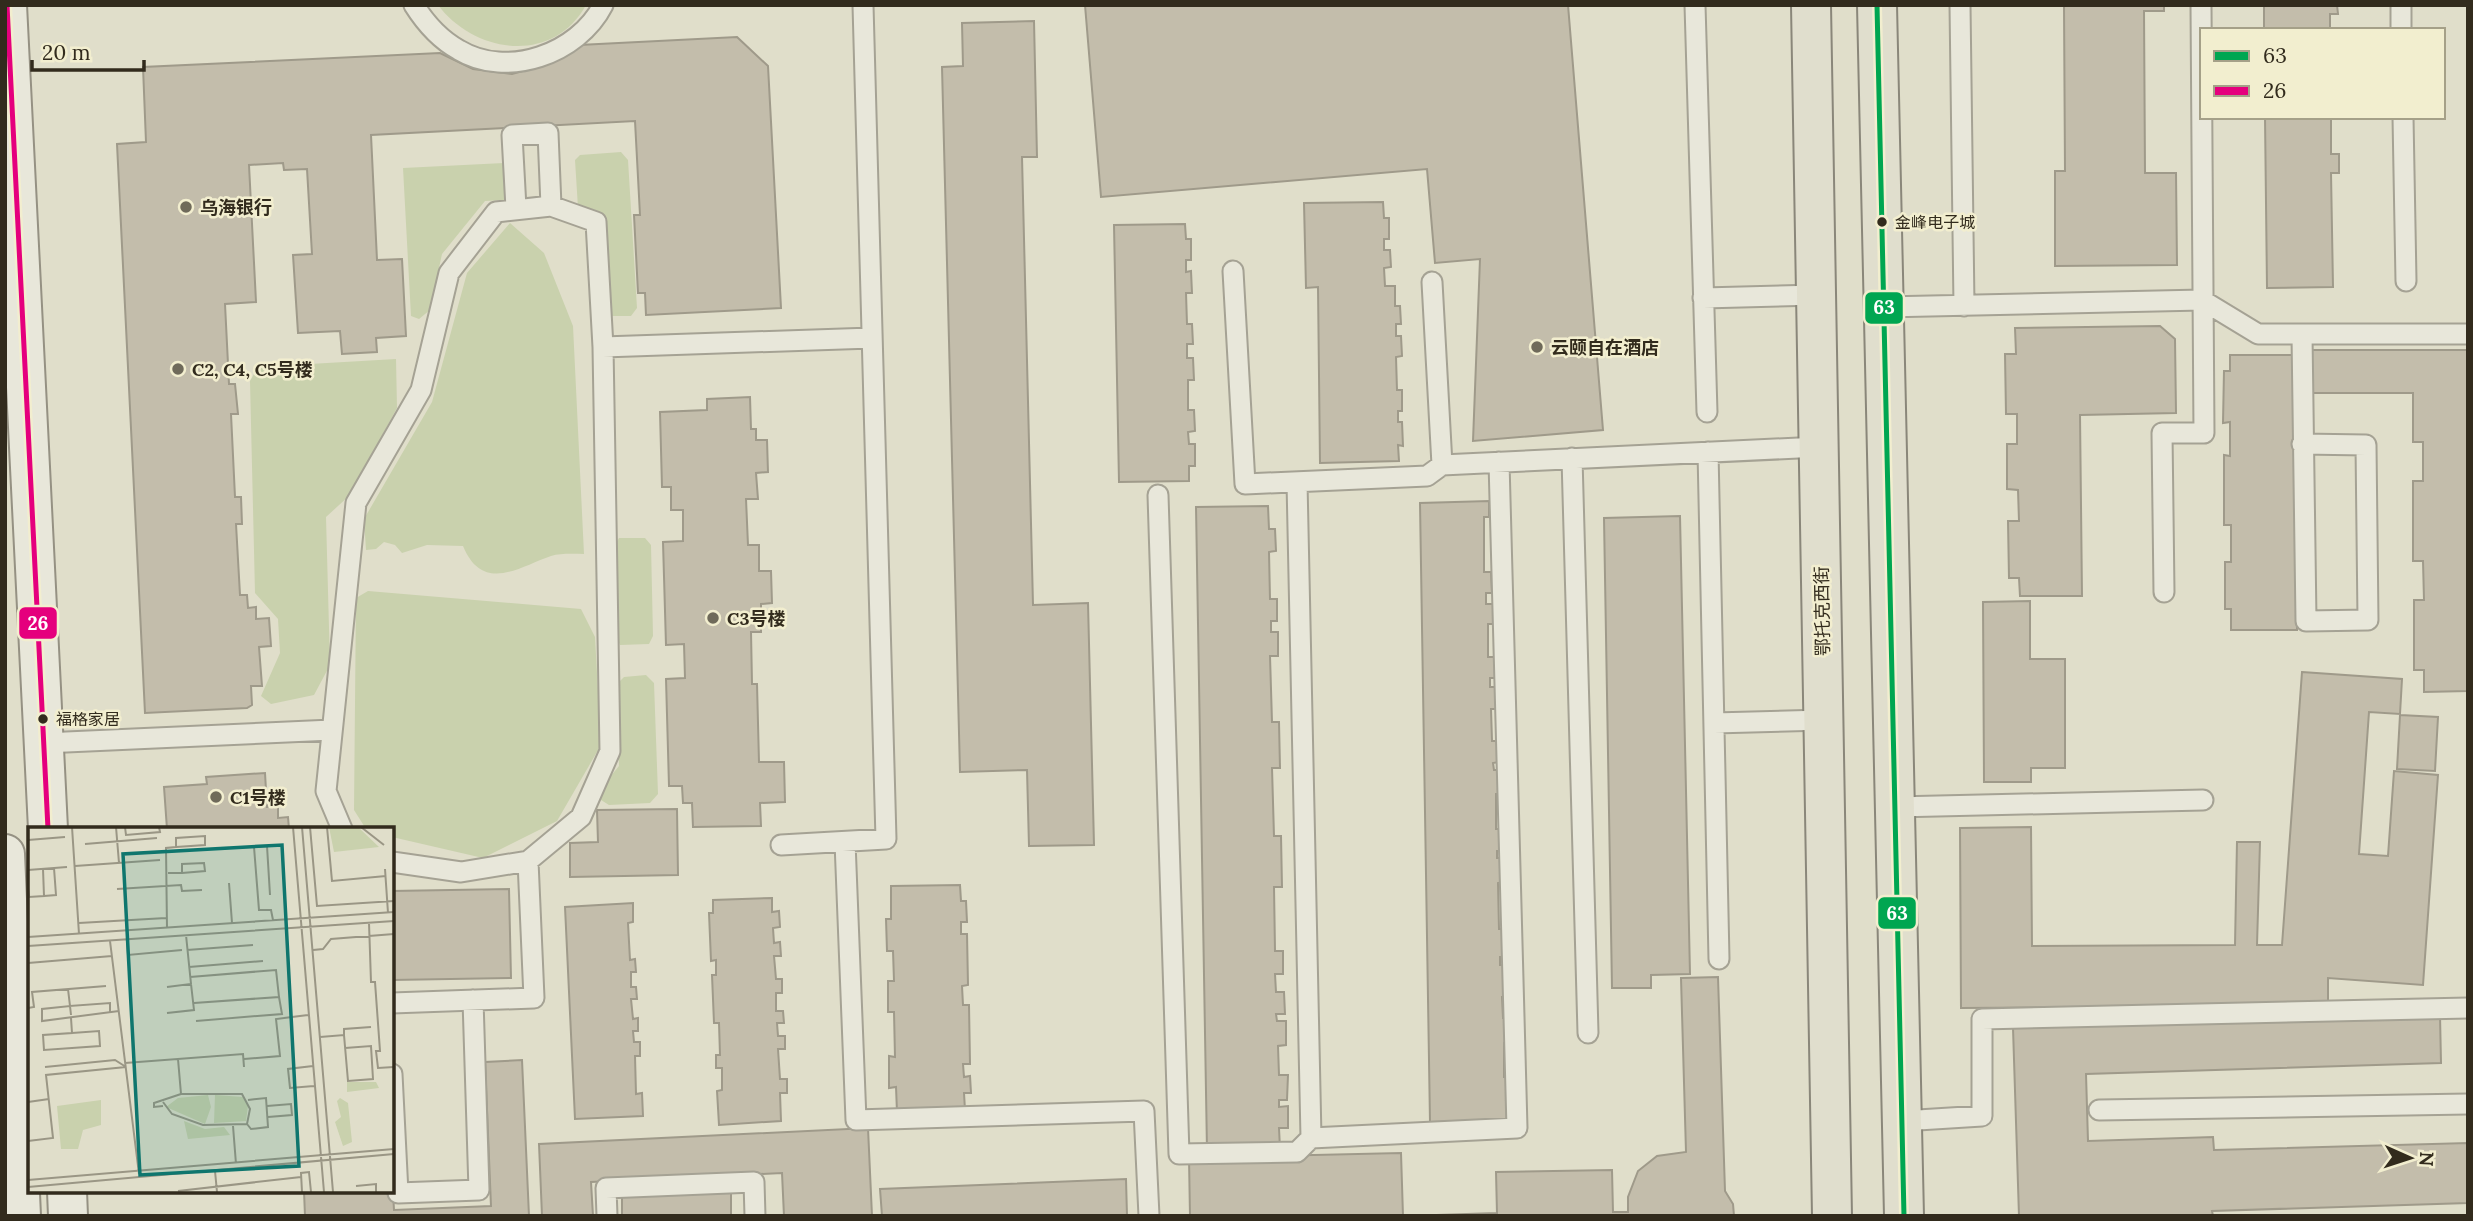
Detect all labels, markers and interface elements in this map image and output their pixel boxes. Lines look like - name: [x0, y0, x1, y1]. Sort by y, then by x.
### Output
- scale bar: [32, 28, 144, 72]
- legend: [2200, 28, 2445, 119]
- text: 20 m: [42, 39, 91, 66]
- text: 63: [2263, 42, 2287, 69]
- text: 26: [2263, 77, 2286, 104]
- place label: 乌海银行: [200, 196, 272, 219]
- marker: 乌海银行: [178, 199, 194, 215]
- place label: 金峰电子城: [1895, 212, 1975, 232]
- marker: 金峰电子城: [1875, 215, 1889, 229]
- line badge: 63: [1864, 291, 1904, 325]
- text: 63: [1873, 295, 1895, 319]
- place label: 云颐自在酒店: [1551, 336, 1659, 359]
- marker: 云颐自在酒店: [1529, 339, 1545, 355]
- place label: C2, C4, C5号楼: [192, 358, 313, 381]
- marker: C2, C4, C5号楼: [170, 361, 186, 377]
- street label: 鄂托克西街: [1810, 566, 1834, 656]
- line badge: 26: [18, 606, 58, 640]
- place label: C3号楼: [727, 607, 786, 630]
- marker: C3号楼: [705, 610, 721, 626]
- text: 26: [27, 611, 49, 635]
- place label: 福格家居: [56, 709, 120, 729]
- marker: 福格家居: [36, 712, 50, 726]
- place label: C1号楼: [230, 786, 286, 809]
- marker: C1号楼: [208, 789, 224, 805]
- inset map: [28, 827, 394, 1193]
- line badge: 63: [1877, 896, 1917, 930]
- text: 63: [1886, 901, 1908, 925]
- north arrow: [2375, 1123, 2445, 1193]
- text: N: [2415, 1151, 2439, 1167]

